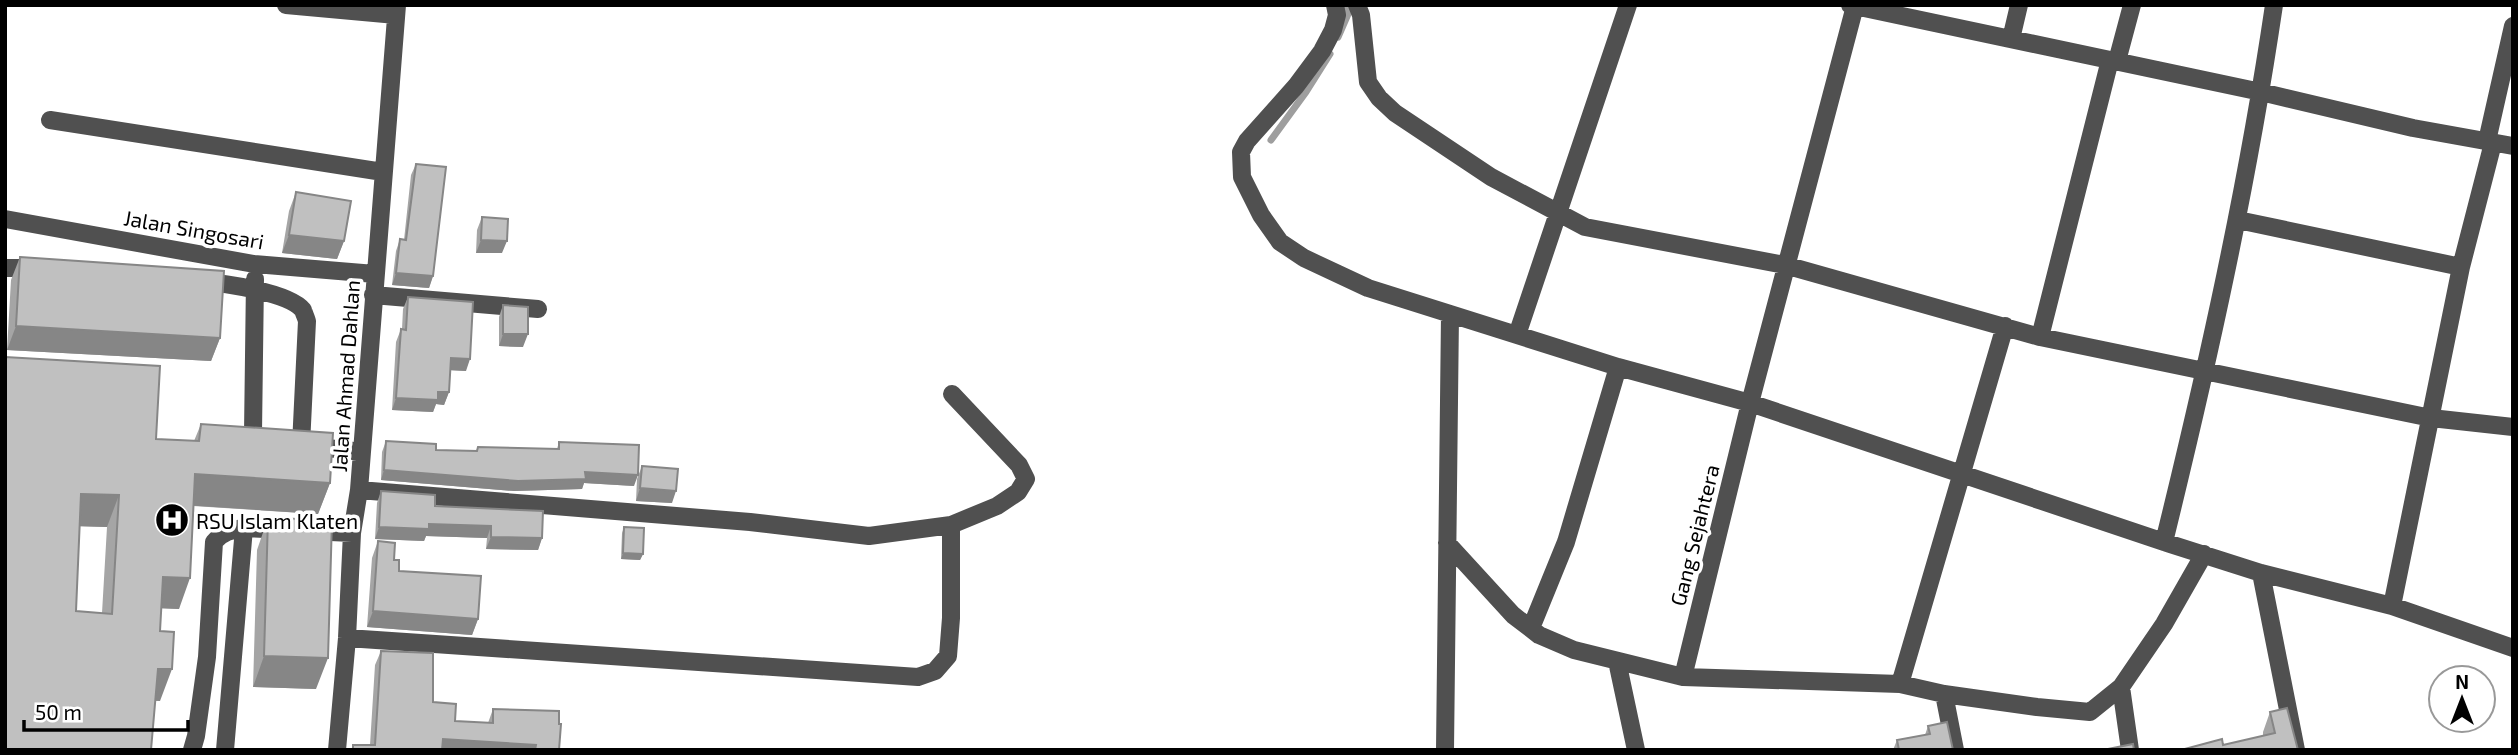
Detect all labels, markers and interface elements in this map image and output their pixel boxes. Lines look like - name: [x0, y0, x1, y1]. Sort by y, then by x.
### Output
- street label: Jalan Singosari: [122, 204, 266, 254]
- street label: Jalan Ahmad Dahlan: [326, 279, 364, 473]
- street label: Gang Sejahtera: [1664, 462, 1725, 608]
- hospital icon: RSU Islam Klaten: [153, 501, 191, 539]
- place label: RSU Islam Klaten: [196, 508, 358, 533]
- north arrow: [2427, 664, 2497, 734]
- text: N: [2455, 670, 2469, 693]
- scale bar: [24, 688, 189, 732]
- text: 50 m: [35, 699, 82, 724]

